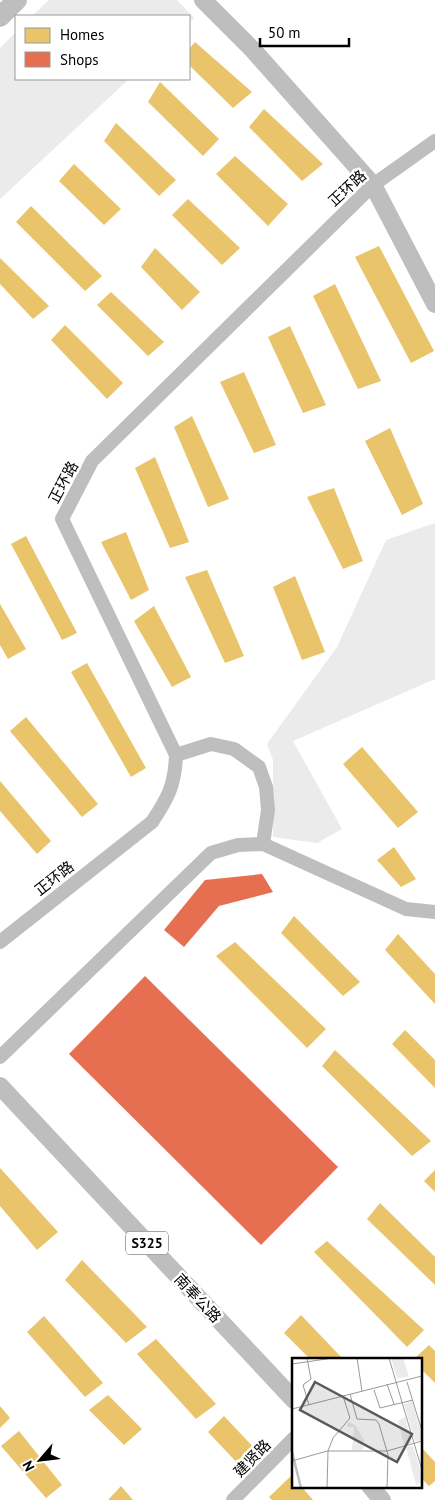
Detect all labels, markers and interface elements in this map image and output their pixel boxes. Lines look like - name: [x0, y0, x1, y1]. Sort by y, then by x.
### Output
- legend: [15, 15, 190, 80]
- scale bar: [260, 15, 349, 47]
- text: 50 m: [268, 23, 301, 42]
- text: Homes: [60, 25, 104, 44]
- text: Shops: [60, 50, 99, 69]
- street label: 正环路: [324, 166, 370, 210]
- street label: 正环路: [44, 458, 82, 506]
- street label: 正环路: [30, 857, 78, 899]
- road number: S325: [126, 1232, 168, 1254]
- street label: 南奉公路: [171, 1270, 225, 1326]
- inset map: [292, 1358, 422, 1488]
- north arrow: [15, 1435, 65, 1485]
- street label: 建贤路: [230, 1435, 274, 1481]
- text: N: [18, 1458, 39, 1474]

